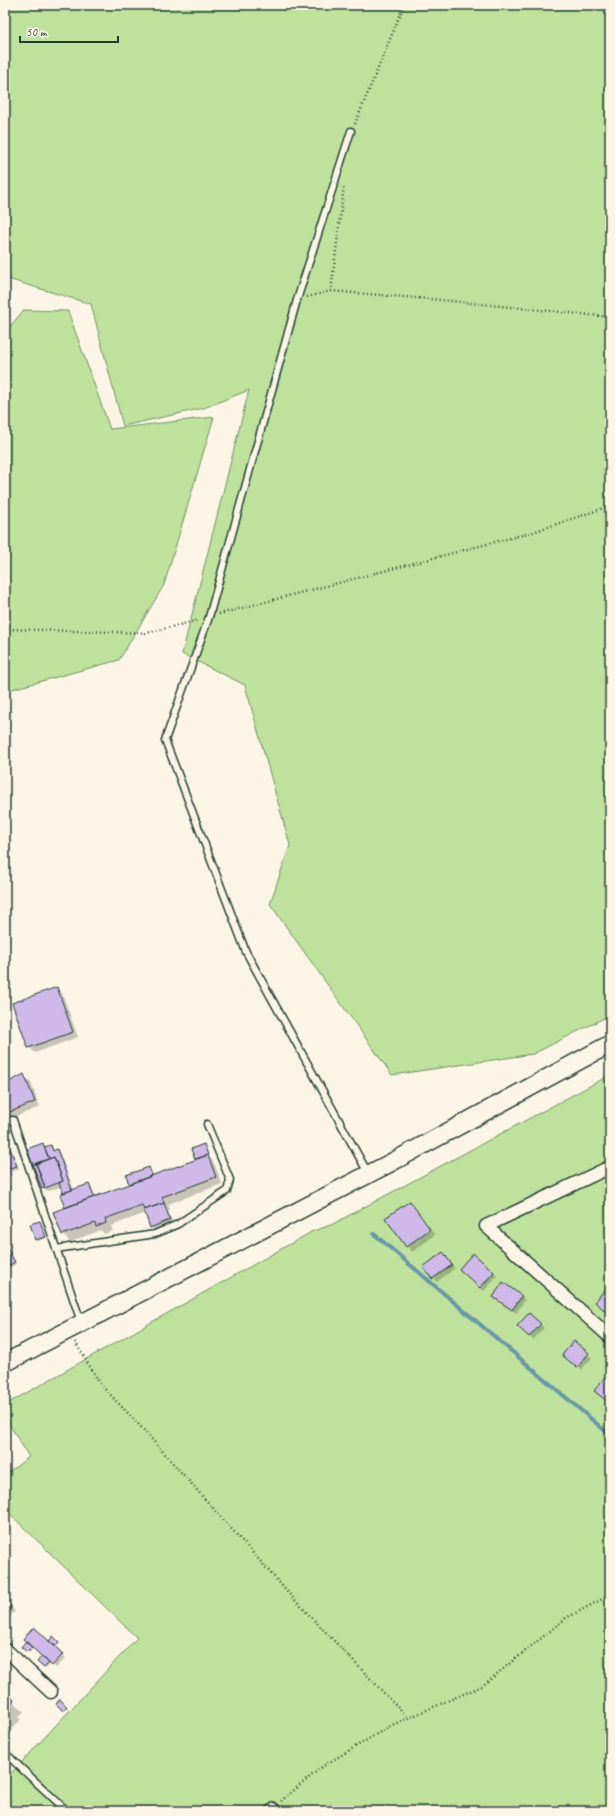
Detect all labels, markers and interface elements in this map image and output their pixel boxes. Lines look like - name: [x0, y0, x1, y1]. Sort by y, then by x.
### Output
- scale bar: [20, 18, 118, 44]
- text: 50 m: [26, 24, 48, 40]

